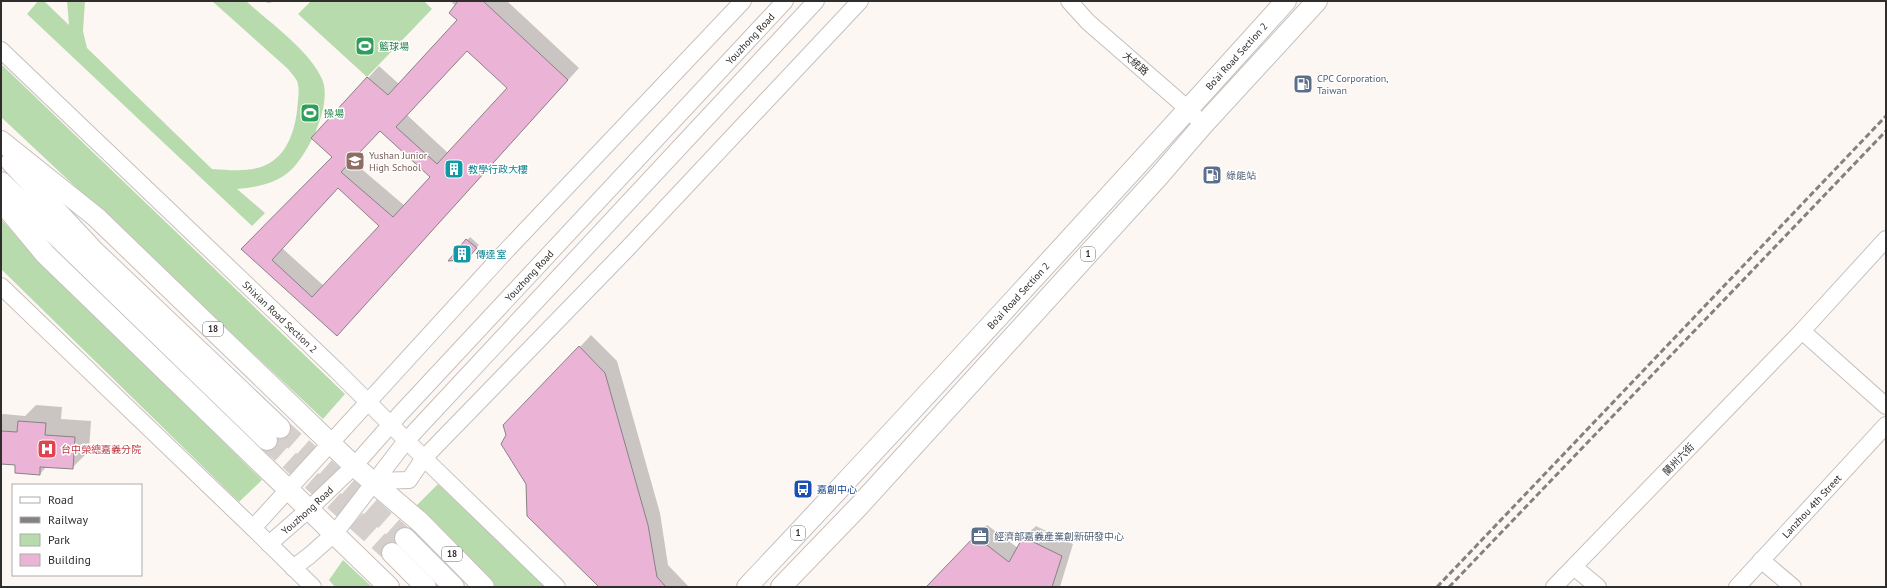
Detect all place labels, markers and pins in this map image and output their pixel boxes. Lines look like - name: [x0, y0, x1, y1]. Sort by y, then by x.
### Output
- sports icon: 籃球場: [354, 35, 376, 57]
- place label: 籃球場: [379, 40, 409, 53]
- place label: CPC Corporation, Taiwan: [1317, 72, 1389, 97]
- fuel station icon: CPC Corporation, Taiwan: [1292, 73, 1314, 95]
- sports icon: 操場: [299, 102, 321, 124]
- place label: 操場: [324, 107, 344, 120]
- place label: Yushan Junior High School: [369, 149, 428, 174]
- school or university icon: Yushan Junior High School: [344, 150, 366, 172]
- building icon: 教學行政大樓: [443, 158, 465, 180]
- place label: 教學行政大樓: [468, 163, 528, 176]
- fuel station icon: 綠能站: [1201, 164, 1223, 186]
- place label: 綠能站: [1226, 169, 1256, 182]
- building icon: 傳達室: [451, 243, 473, 265]
- place label: 傳達室: [475, 248, 506, 261]
- hospital icon: 台中榮總嘉義分院: [36, 438, 58, 460]
- place label: 台中榮總嘉義分院: [61, 443, 141, 456]
- bus stop icon: 嘉創中心: [792, 478, 814, 500]
- place label: 嘉創中心: [817, 483, 857, 496]
- office icon: 經濟部嘉義產業創新研發中心: [969, 525, 991, 547]
- place label: 經濟部嘉義產業創新研發中心: [994, 530, 1124, 543]

